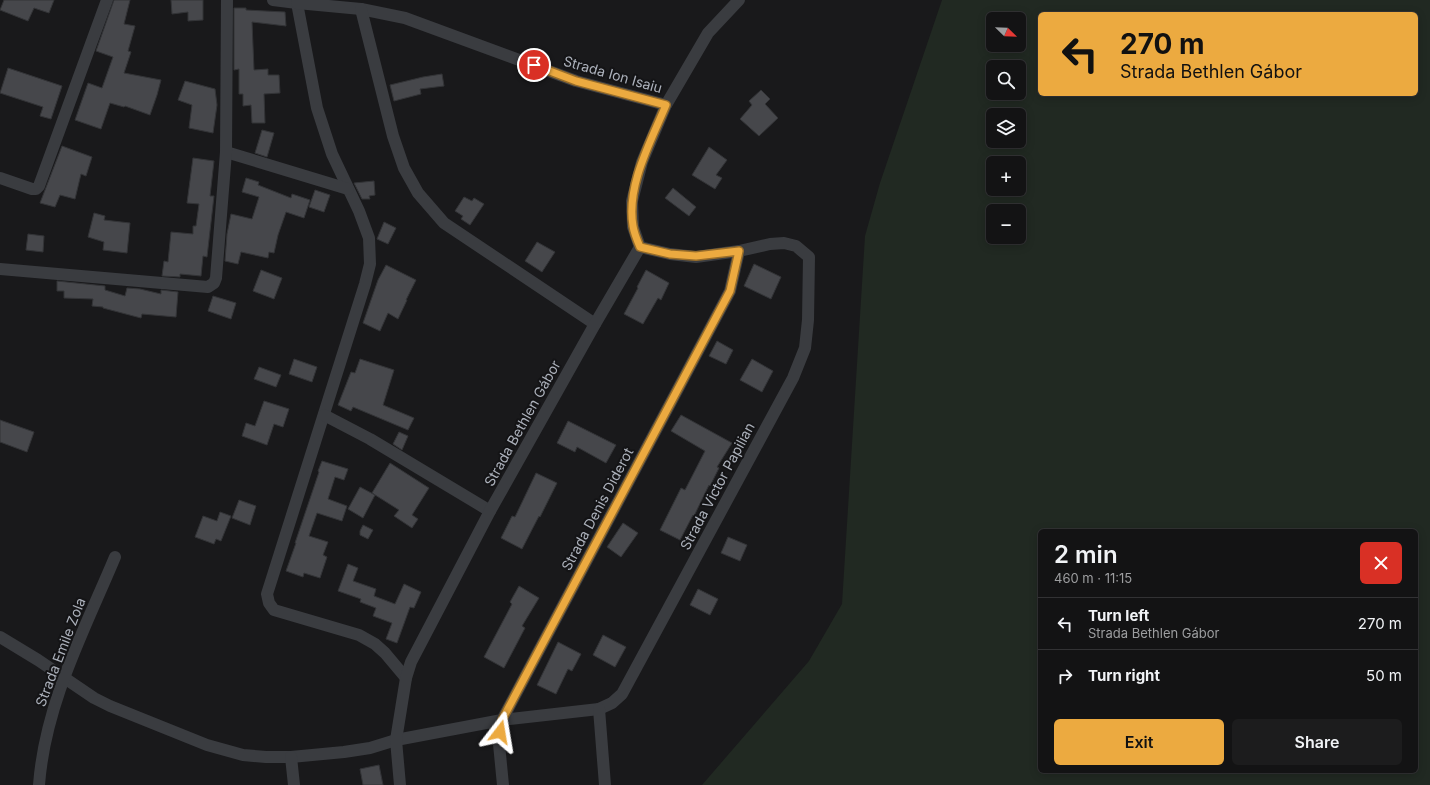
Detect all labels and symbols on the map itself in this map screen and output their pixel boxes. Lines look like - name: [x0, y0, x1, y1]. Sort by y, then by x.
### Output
- north arrow: [986, 12, 1026, 52]
- pin: [517, 48, 551, 82]
- street label: Strada Ion Isaiu: [562, 52, 664, 96]
- street label: Strada Bethlen Gábor: [480, 357, 564, 489]
- street label: Strada Victor Papilian: [676, 419, 758, 553]
- street label: Strada Denis Diderot: [557, 444, 637, 573]
- street label: Strada Emile Zola: [31, 595, 89, 709]
- position arrow: [479, 711, 521, 753]

